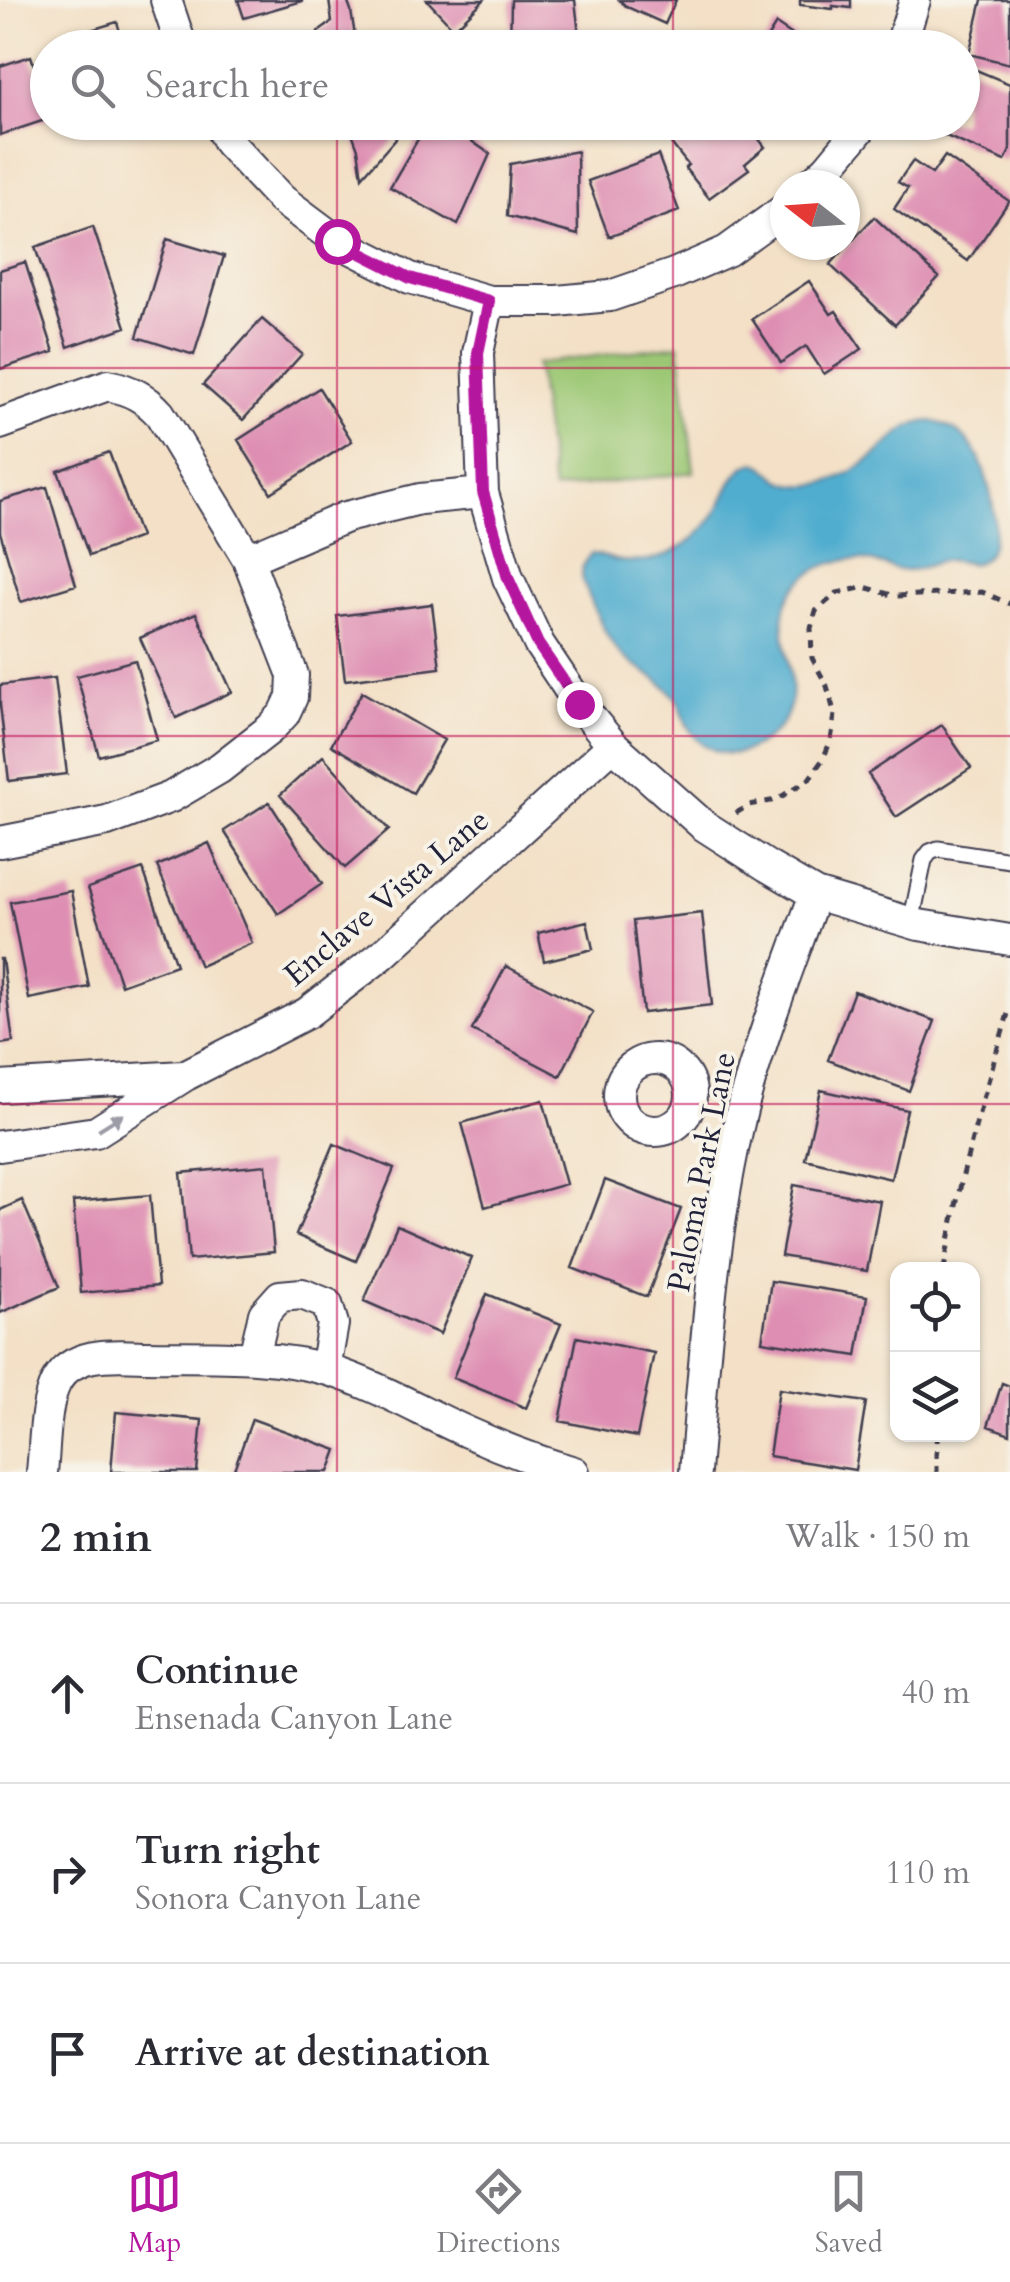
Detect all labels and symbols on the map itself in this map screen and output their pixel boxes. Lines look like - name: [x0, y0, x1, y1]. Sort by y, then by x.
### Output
- north arrow: [770, 170, 860, 260]
- route start: [315, 219, 361, 265]
- route end: [557, 682, 603, 728]
- street label: Enclave Vista Lane: [275, 799, 499, 997]
- street label: Paloma Park Lane: [657, 1048, 747, 1296]
- one-way arrow: [97, 1114, 125, 1132]

